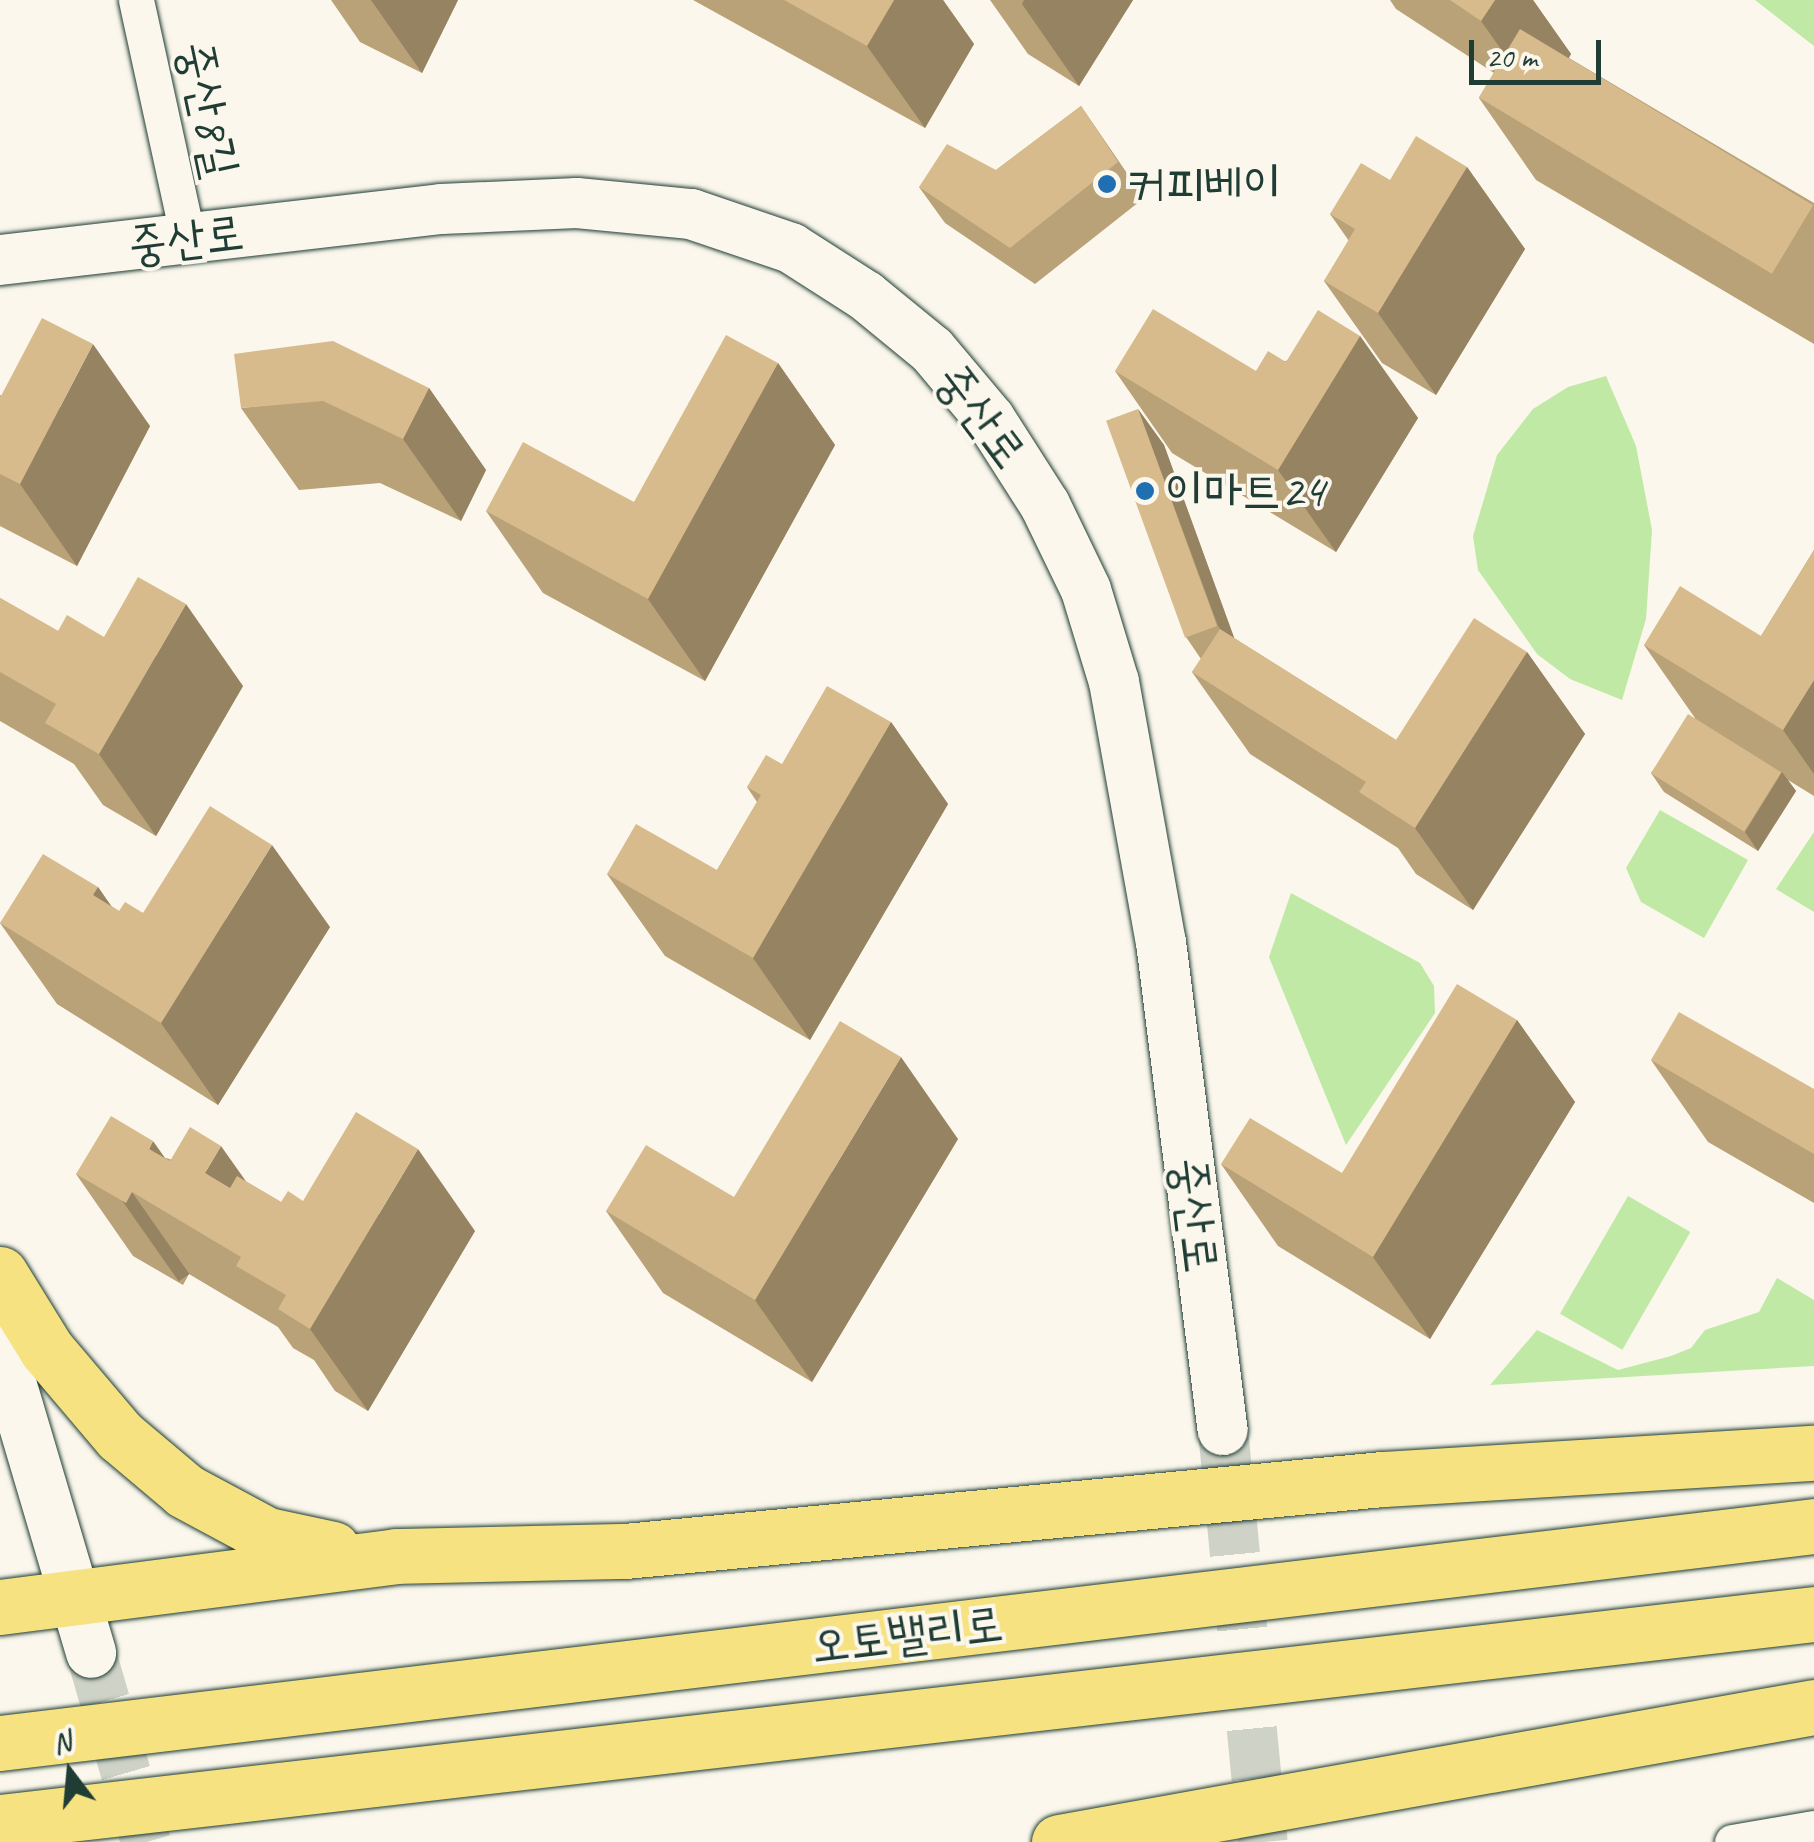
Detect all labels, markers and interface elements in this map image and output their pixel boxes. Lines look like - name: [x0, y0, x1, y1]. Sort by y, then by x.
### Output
- scale bar: [1474, 20, 1606, 82]
- street label: 중산8길: [166, 36, 250, 182]
- text: 20 m: [1486, 38, 1537, 76]
- place label: 커피베이: [1127, 155, 1282, 213]
- marker: 커피베이: [1096, 173, 1118, 195]
- street label: 중산로: [125, 203, 247, 275]
- street label: 중산로: [923, 352, 1039, 480]
- place label: 이마트24: [1165, 462, 1324, 520]
- marker: 이마트24: [1134, 480, 1156, 502]
- street label: 중산로: [1159, 1154, 1231, 1276]
- street label: 오토밸리로: [808, 1595, 1006, 1675]
- north arrow: [20, 1722, 120, 1822]
- text: N: [48, 1723, 75, 1762]

